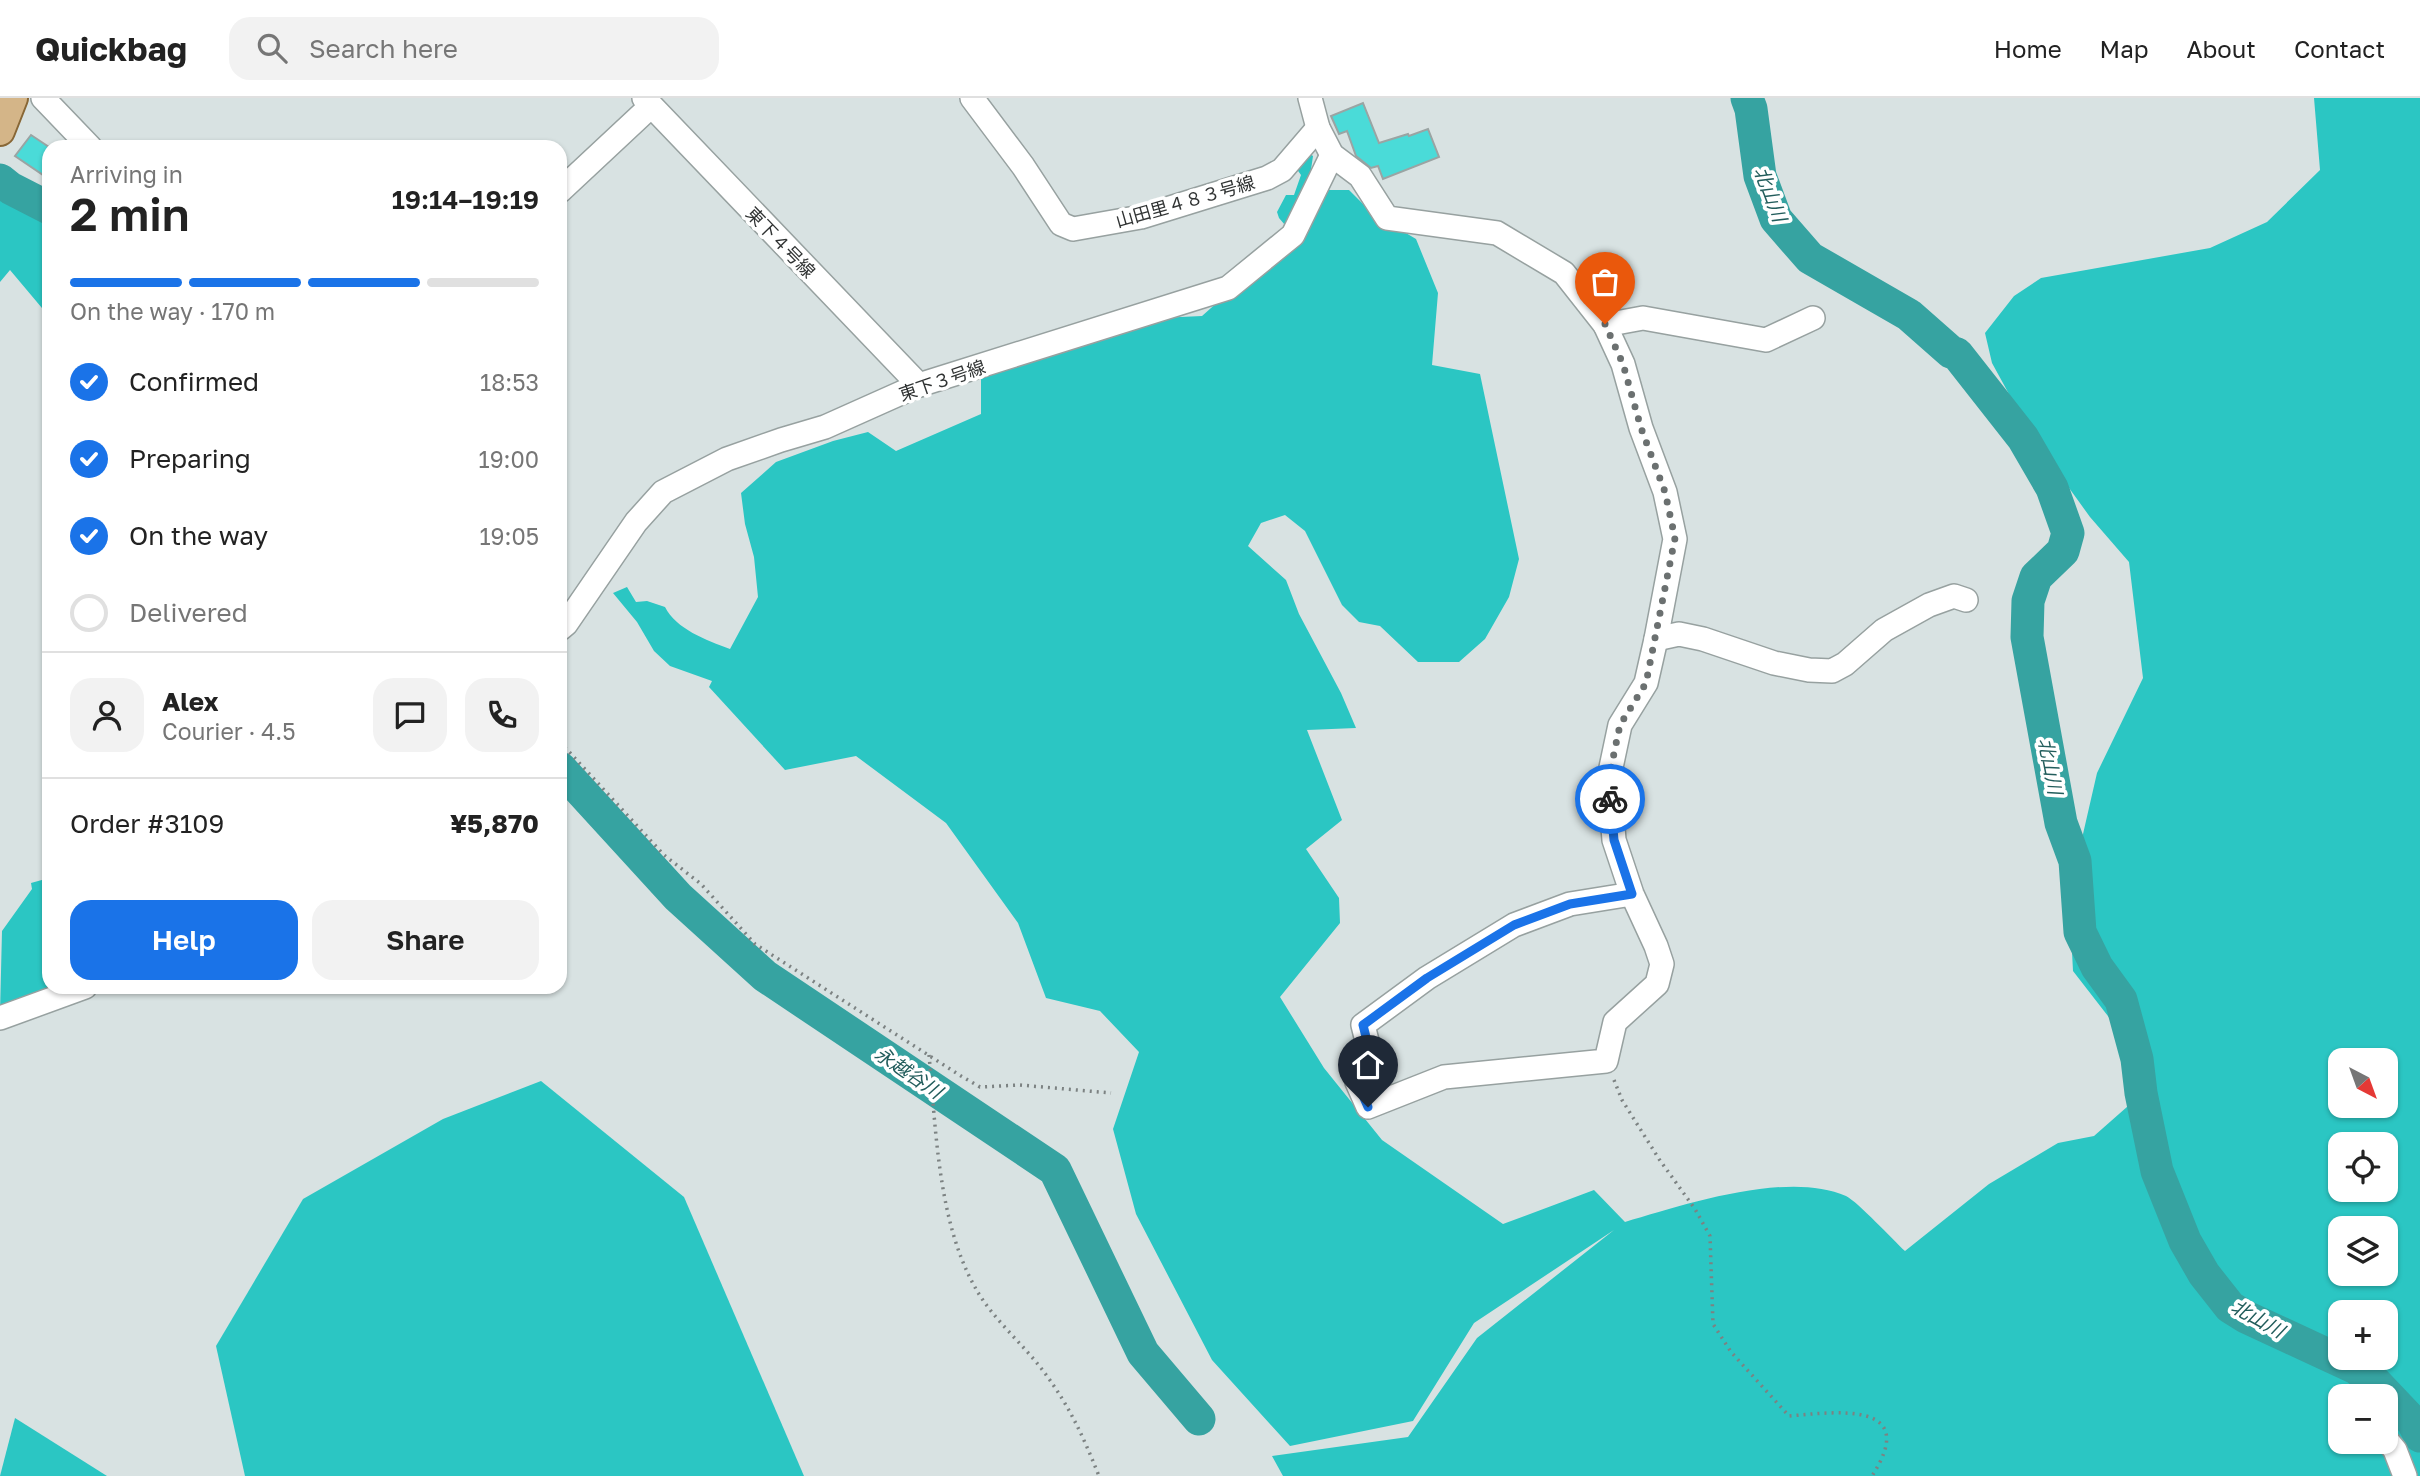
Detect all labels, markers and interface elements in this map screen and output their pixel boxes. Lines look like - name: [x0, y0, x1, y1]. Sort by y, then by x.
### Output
- search box: [229, 17, 719, 80]
- text: Quickbag: [35, 29, 187, 68]
- icon: search: [253, 29, 291, 67]
- text: Search here: [309, 33, 458, 64]
- text: Home: [1994, 34, 2062, 63]
- text: Map: [2100, 34, 2149, 63]
- text: About: [2187, 34, 2256, 63]
- text: Contact: [2294, 34, 2385, 63]
- text: Arriving in: [70, 160, 183, 188]
- water label: 北山川: [1750, 163, 1793, 227]
- street label: 山田里４８３号線: [1113, 171, 1257, 231]
- text: 19:14–19:19: [392, 184, 539, 215]
- text: 2 min: [70, 186, 190, 241]
- street label: 東下４号線: [742, 202, 820, 282]
- pin: [1575, 252, 1635, 324]
- icon: bag: [1586, 263, 1624, 301]
- text: On the way · 170 m: [70, 297, 275, 325]
- street label: 東下３号線: [896, 355, 988, 405]
- icon: check: [70, 363, 108, 401]
- text: Confirmed: [129, 366, 259, 397]
- text: 18:53: [480, 368, 539, 396]
- icon: check: [70, 440, 108, 478]
- text: Preparing: [129, 443, 251, 474]
- text: 19:00: [479, 445, 539, 473]
- icon: check: [70, 517, 108, 555]
- text: On the way: [129, 520, 268, 551]
- text: 19:05: [479, 522, 539, 550]
- text: Delivered: [129, 597, 248, 628]
- button: person: [70, 678, 144, 752]
- button: chat: [373, 678, 447, 752]
- button: phone: [465, 678, 539, 752]
- text: Alex: [162, 686, 219, 717]
- text: Courier · 4.5: [162, 717, 295, 745]
- water label: 北山川: [2034, 736, 2068, 798]
- courier: [1575, 764, 1645, 834]
- icon: bike: [1591, 780, 1629, 818]
- text: Order #3109: [70, 808, 224, 839]
- text: ¥5,870: [450, 808, 539, 839]
- button: Help: [70, 900, 298, 980]
- button: Share: [312, 900, 539, 980]
- pin: [1338, 1035, 1398, 1107]
- water label: 永越谷川: [871, 1041, 949, 1104]
- icon: home: [1349, 1046, 1387, 1084]
- north arrow: [2328, 1048, 2398, 1118]
- map controls: [2328, 1048, 2398, 1454]
- button: locate: [2328, 1132, 2398, 1202]
- button: layers: [2328, 1216, 2398, 1286]
- water label: 北山川: [2227, 1294, 2290, 1343]
- button: +: [2328, 1300, 2398, 1370]
- button: −: [2328, 1384, 2398, 1454]

